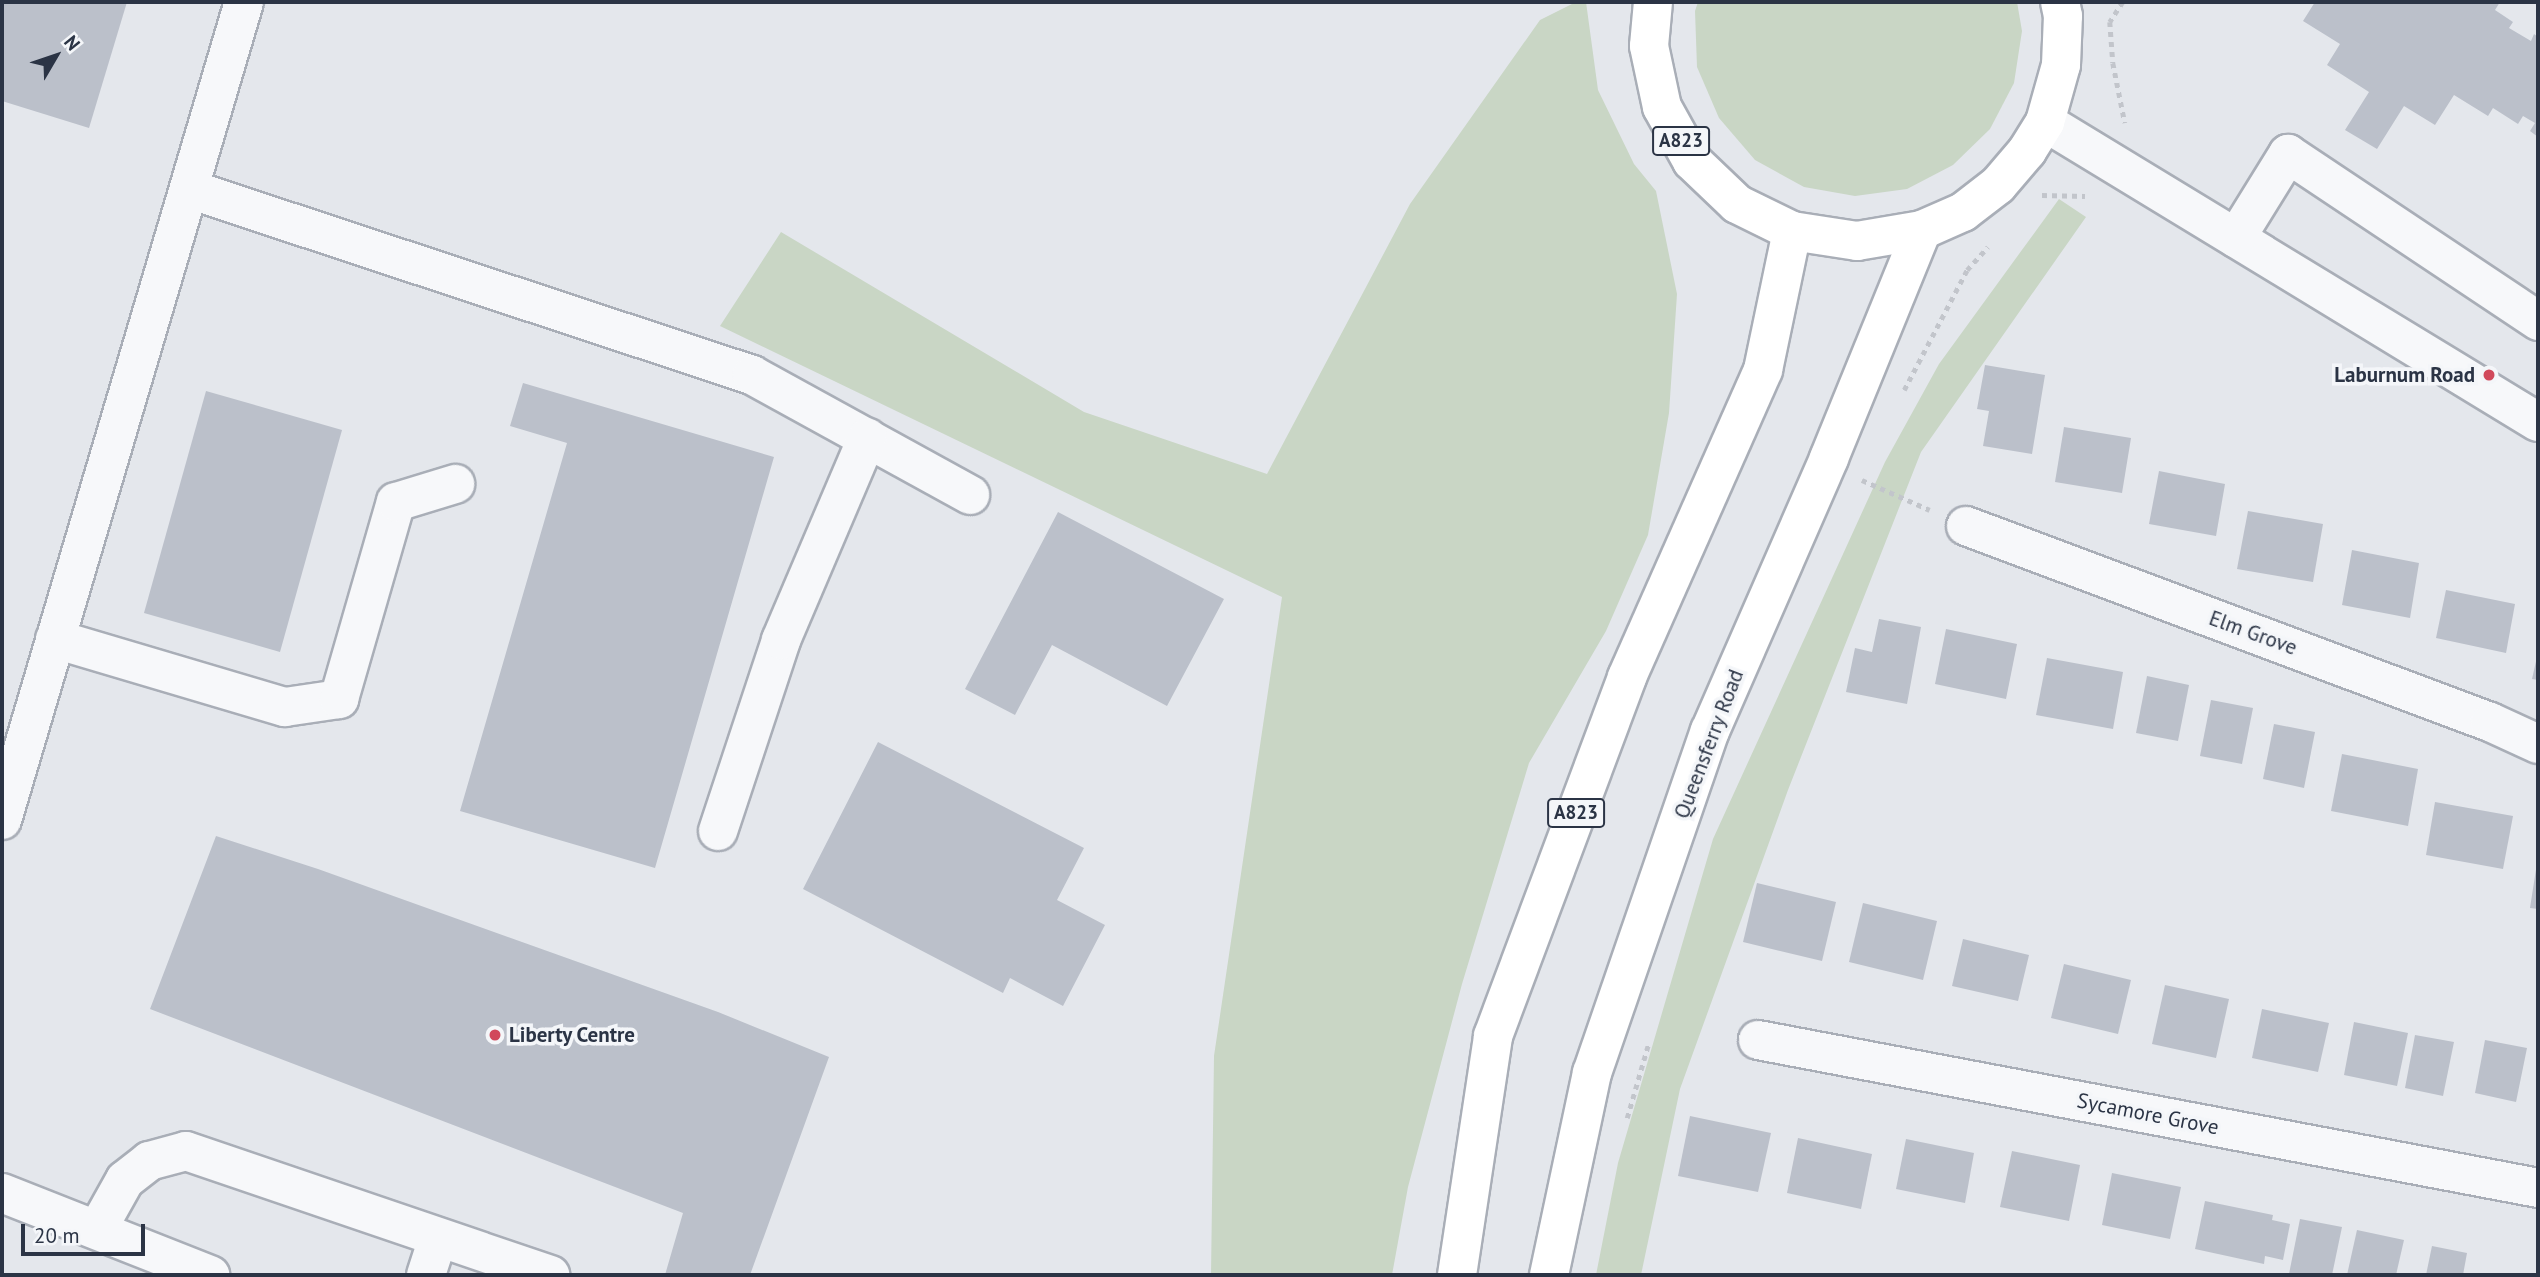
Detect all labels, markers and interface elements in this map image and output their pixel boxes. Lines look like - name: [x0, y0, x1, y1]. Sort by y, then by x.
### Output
- north arrow: [21, 21, 91, 91]
- text: N: [59, 30, 86, 55]
- road number: A823: [1651, 125, 1711, 156]
- place label: Laburnum Road: [2334, 362, 2475, 388]
- marker: Laburnum Road: [2481, 367, 2497, 383]
- street label: Elm Grove: [2206, 605, 2300, 661]
- street label: Queensferry Road: [1669, 666, 1749, 822]
- road number: A823: [1546, 798, 1606, 828]
- place label: Liberty Centre: [509, 1022, 636, 1048]
- marker: Liberty Centre: [487, 1027, 503, 1043]
- street label: Sycamore Grove: [2075, 1088, 2221, 1140]
- scale bar: [24, 1210, 149, 1254]
- text: 20 m: [34, 1222, 80, 1249]

